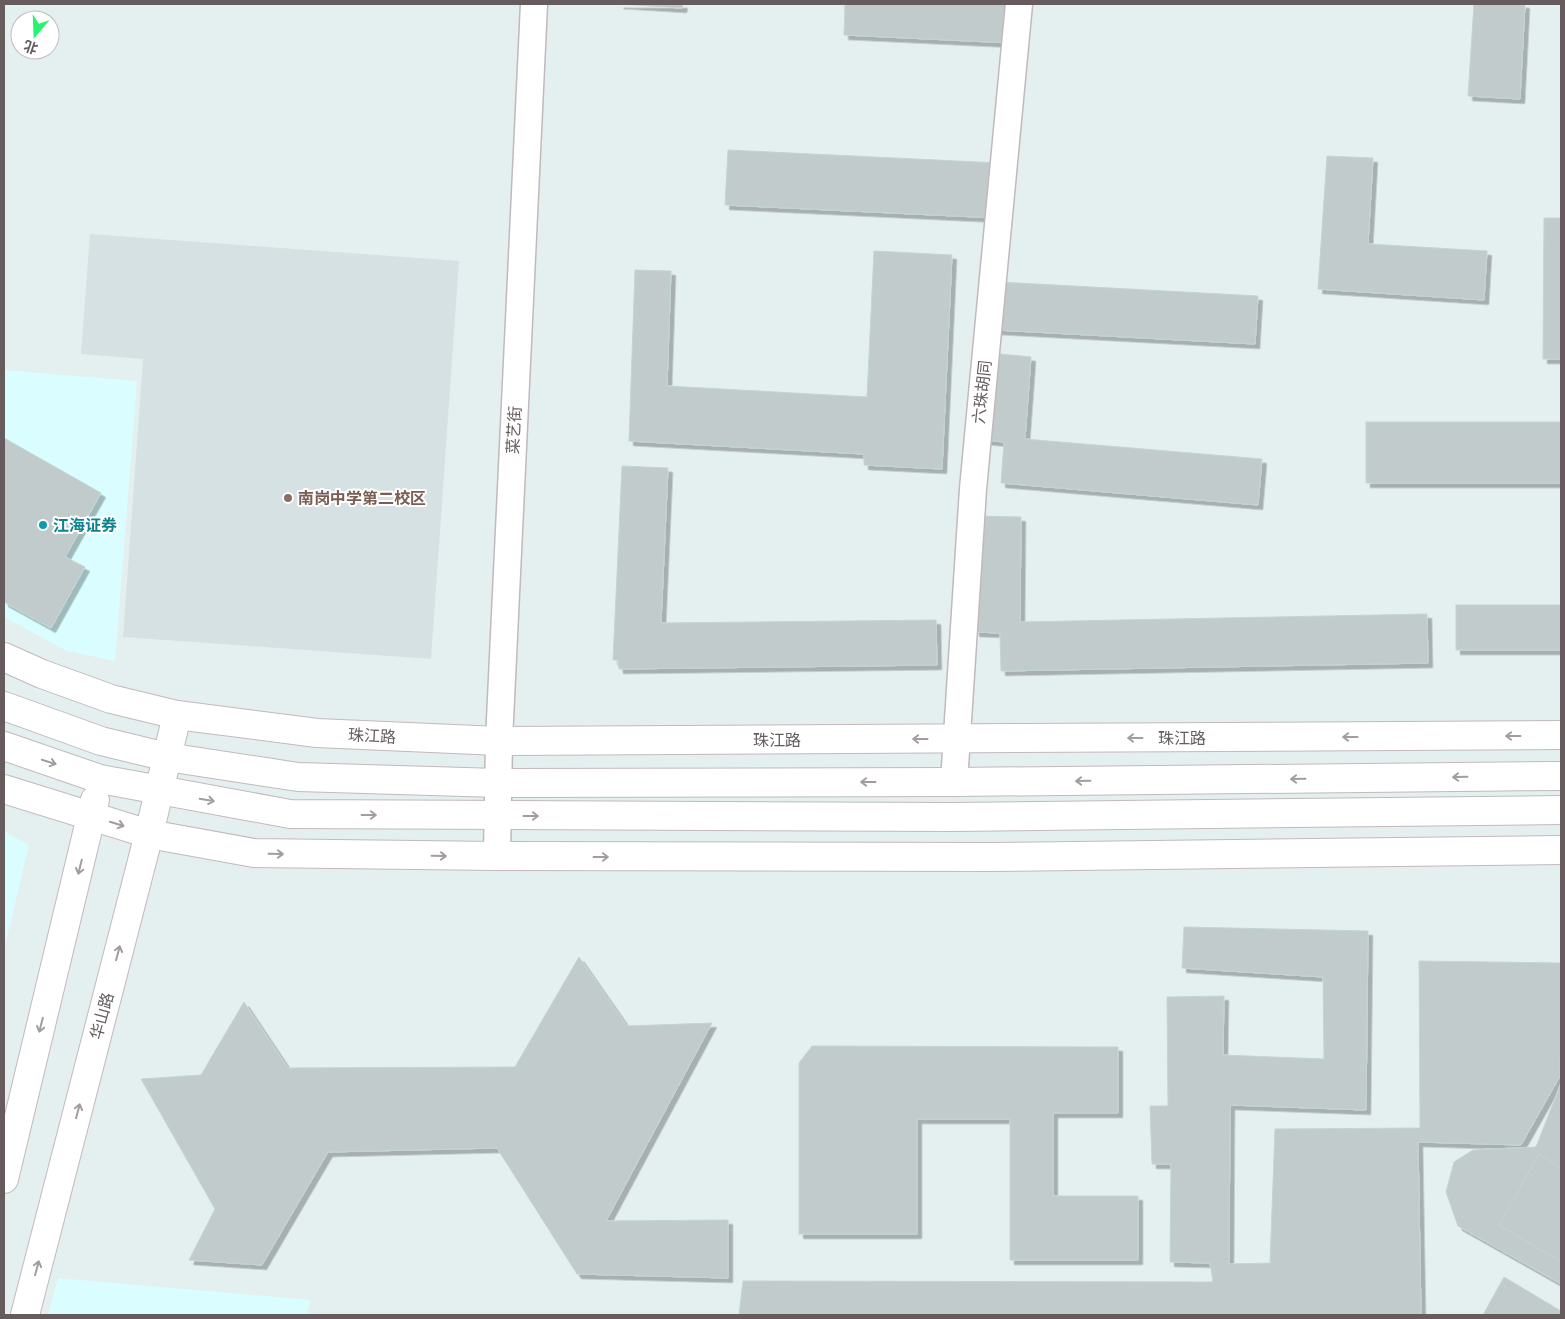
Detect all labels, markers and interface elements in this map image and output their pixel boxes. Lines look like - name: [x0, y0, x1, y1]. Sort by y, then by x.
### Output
- north arrow: [10, 10, 60, 60]
- text: 北: [22, 37, 40, 57]
- street label: 六珠胡同: [969, 359, 995, 425]
- street label: 菜艺街: [503, 406, 525, 454]
- place label: 南岗中学第二校区: [298, 489, 426, 508]
- marker: 南岗中学第二校区: [282, 492, 294, 504]
- place label: 江海证券: [53, 516, 117, 535]
- marker: 江海证券: [37, 519, 49, 531]
- street label: 珠江路: [348, 725, 396, 747]
- street label: 珠江路: [1158, 729, 1206, 748]
- street label: 珠江路: [753, 731, 801, 750]
- one-way arrow: [1505, 731, 1521, 741]
- one-way arrow: [1342, 732, 1358, 742]
- one-way arrow: [1127, 733, 1144, 743]
- one-way arrow: [912, 734, 928, 744]
- one-way arrow: [41, 758, 57, 768]
- one-way arrow: [1452, 772, 1468, 782]
- one-way arrow: [1290, 774, 1306, 784]
- one-way arrow: [1075, 776, 1091, 786]
- one-way arrow: [860, 777, 876, 787]
- one-way arrow: [199, 795, 215, 805]
- one-way arrow: [360, 810, 376, 820]
- one-way arrow: [522, 811, 539, 821]
- one-way arrow: [109, 820, 125, 830]
- one-way arrow: [268, 849, 284, 859]
- one-way arrow: [430, 851, 447, 861]
- one-way arrow: [593, 852, 609, 862]
- one-way arrow: [74, 859, 84, 875]
- one-way arrow: [114, 946, 123, 962]
- street label: 华山路: [87, 990, 117, 1042]
- one-way arrow: [36, 1017, 45, 1033]
- one-way arrow: [73, 1103, 83, 1119]
- one-way arrow: [33, 1261, 42, 1277]

